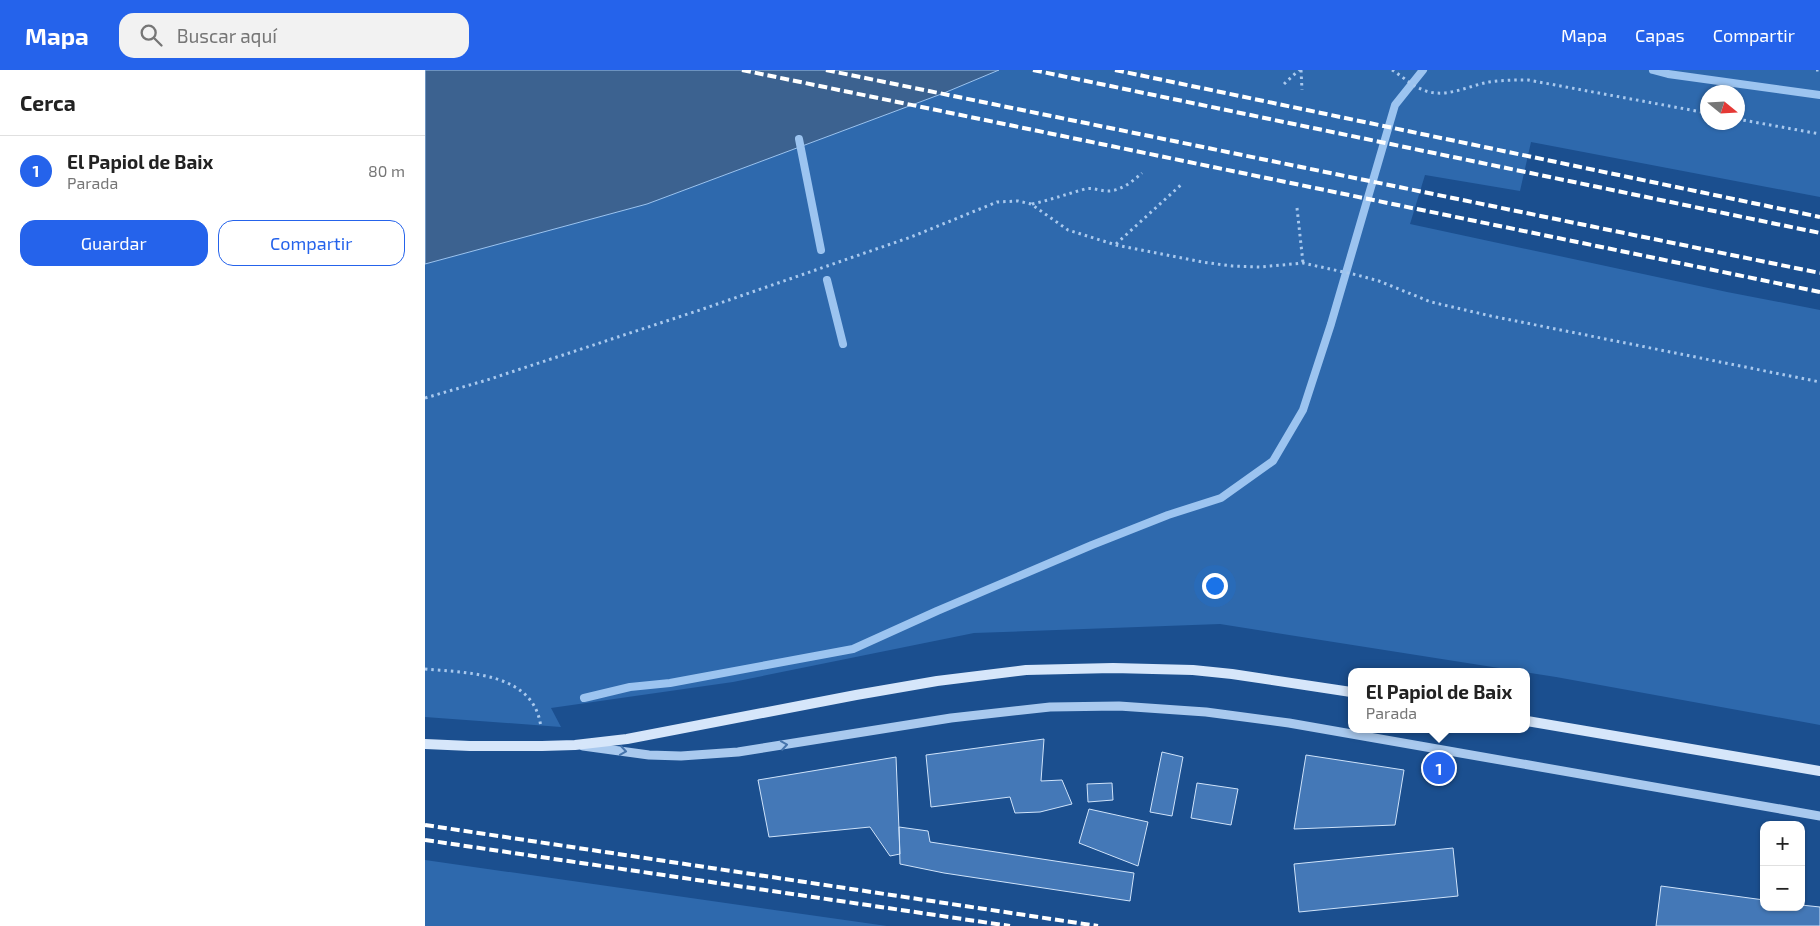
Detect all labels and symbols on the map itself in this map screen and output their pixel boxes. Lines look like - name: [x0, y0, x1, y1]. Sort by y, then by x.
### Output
- north arrow: [1700, 85, 1745, 130]
- your location: [1202, 573, 1228, 599]
- one-way arrow: [781, 740, 789, 751]
- one-way arrow: [619, 745, 627, 756]
- pin: 1: [1423, 749, 1455, 787]

